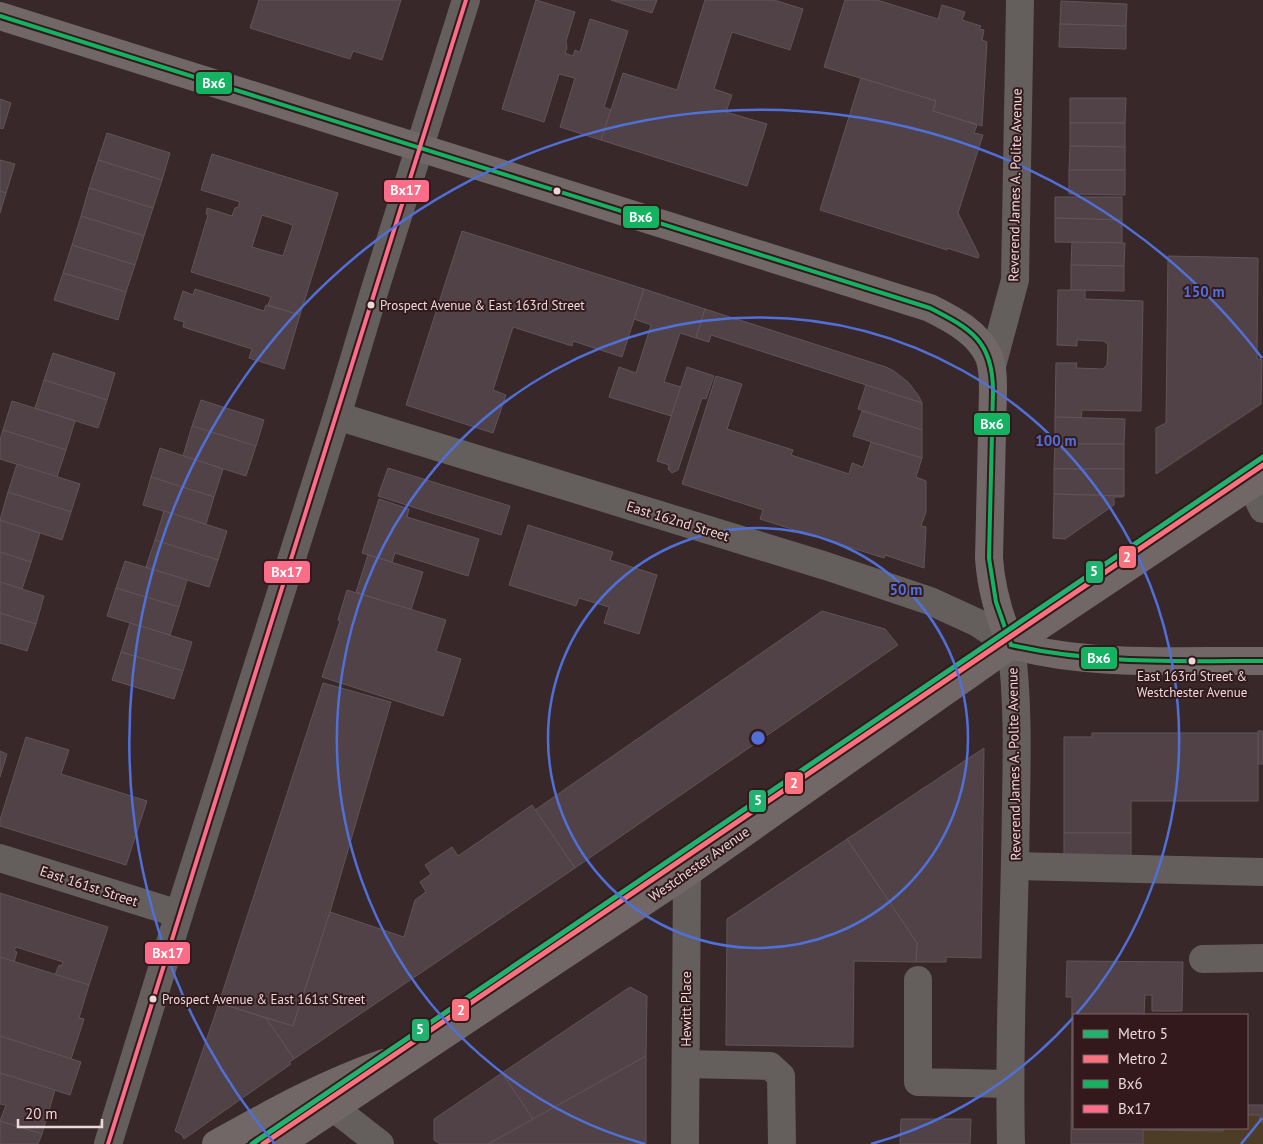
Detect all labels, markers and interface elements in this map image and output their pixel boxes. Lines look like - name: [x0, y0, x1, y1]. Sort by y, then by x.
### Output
- line badge: Bx6: [195, 71, 233, 95]
- text: Bx6: [202, 74, 226, 92]
- street label: Reverend James A. Polite Avenue: [1004, 88, 1026, 282]
- line badge: Bx17: [383, 179, 430, 203]
- text: Bx17: [390, 181, 422, 199]
- unlabelled marker: [552, 186, 562, 196]
- line badge: Bx6: [622, 205, 660, 229]
- text: Bx6: [629, 208, 653, 226]
- text: 150 m: [1183, 282, 1225, 301]
- place label: Prospect Avenue & East 163rd Street: [380, 297, 585, 314]
- marker: Prospect Avenue & East 163rd Street: [366, 300, 376, 310]
- line badge: Bx6: [973, 412, 1011, 436]
- text: Bx6: [980, 415, 1004, 433]
- text: 100 m: [1035, 431, 1077, 450]
- street label: East 162nd Street: [624, 497, 732, 545]
- line badge: 2: [1118, 545, 1137, 569]
- text: 2: [1123, 548, 1131, 566]
- line badge: Bx17: [263, 560, 311, 584]
- line badge: 5: [1085, 560, 1104, 584]
- text: 5: [1090, 562, 1098, 580]
- text: Bx17: [271, 563, 303, 581]
- text: 50 m: [890, 580, 922, 599]
- line badge: Bx6: [1080, 646, 1118, 670]
- text: Bx6: [1087, 649, 1111, 667]
- marker: East 163rd Street & Westchester Avenue: [1187, 656, 1197, 666]
- street label: Reverend James A. Polite Avenue: [1003, 667, 1025, 861]
- place label: East 163rd Street & Westchester Avenue: [1137, 668, 1247, 701]
- centre of rings: [749, 729, 767, 747]
- line badge: 2: [784, 771, 804, 795]
- text: 2: [790, 774, 798, 792]
- line badge: 5: [748, 789, 767, 813]
- text: 5: [754, 791, 762, 809]
- street label: Westchester Avenue: [645, 822, 753, 906]
- street label: East 161st Street: [38, 862, 140, 910]
- line badge: Bx17: [144, 941, 191, 965]
- text: Bx17: [152, 944, 184, 962]
- street label: Hewitt Place: [677, 971, 695, 1047]
- place label: Prospect Avenue & East 161st Street: [162, 991, 366, 1008]
- marker: Prospect Avenue & East 161st Street: [148, 994, 158, 1004]
- line badge: 2: [451, 998, 470, 1022]
- text: 2: [457, 1001, 465, 1019]
- legend: [1073, 1014, 1248, 1129]
- line badge: 5: [411, 1018, 430, 1042]
- text: 5: [416, 1020, 424, 1038]
- text: Metro 5: [1118, 1024, 1168, 1043]
- text: Metro 2: [1118, 1049, 1168, 1068]
- text: Bx6: [1118, 1074, 1143, 1093]
- scale bar: [18, 1096, 101, 1128]
- text: Bx17: [1118, 1099, 1151, 1118]
- text: 20 m: [25, 1104, 58, 1123]

